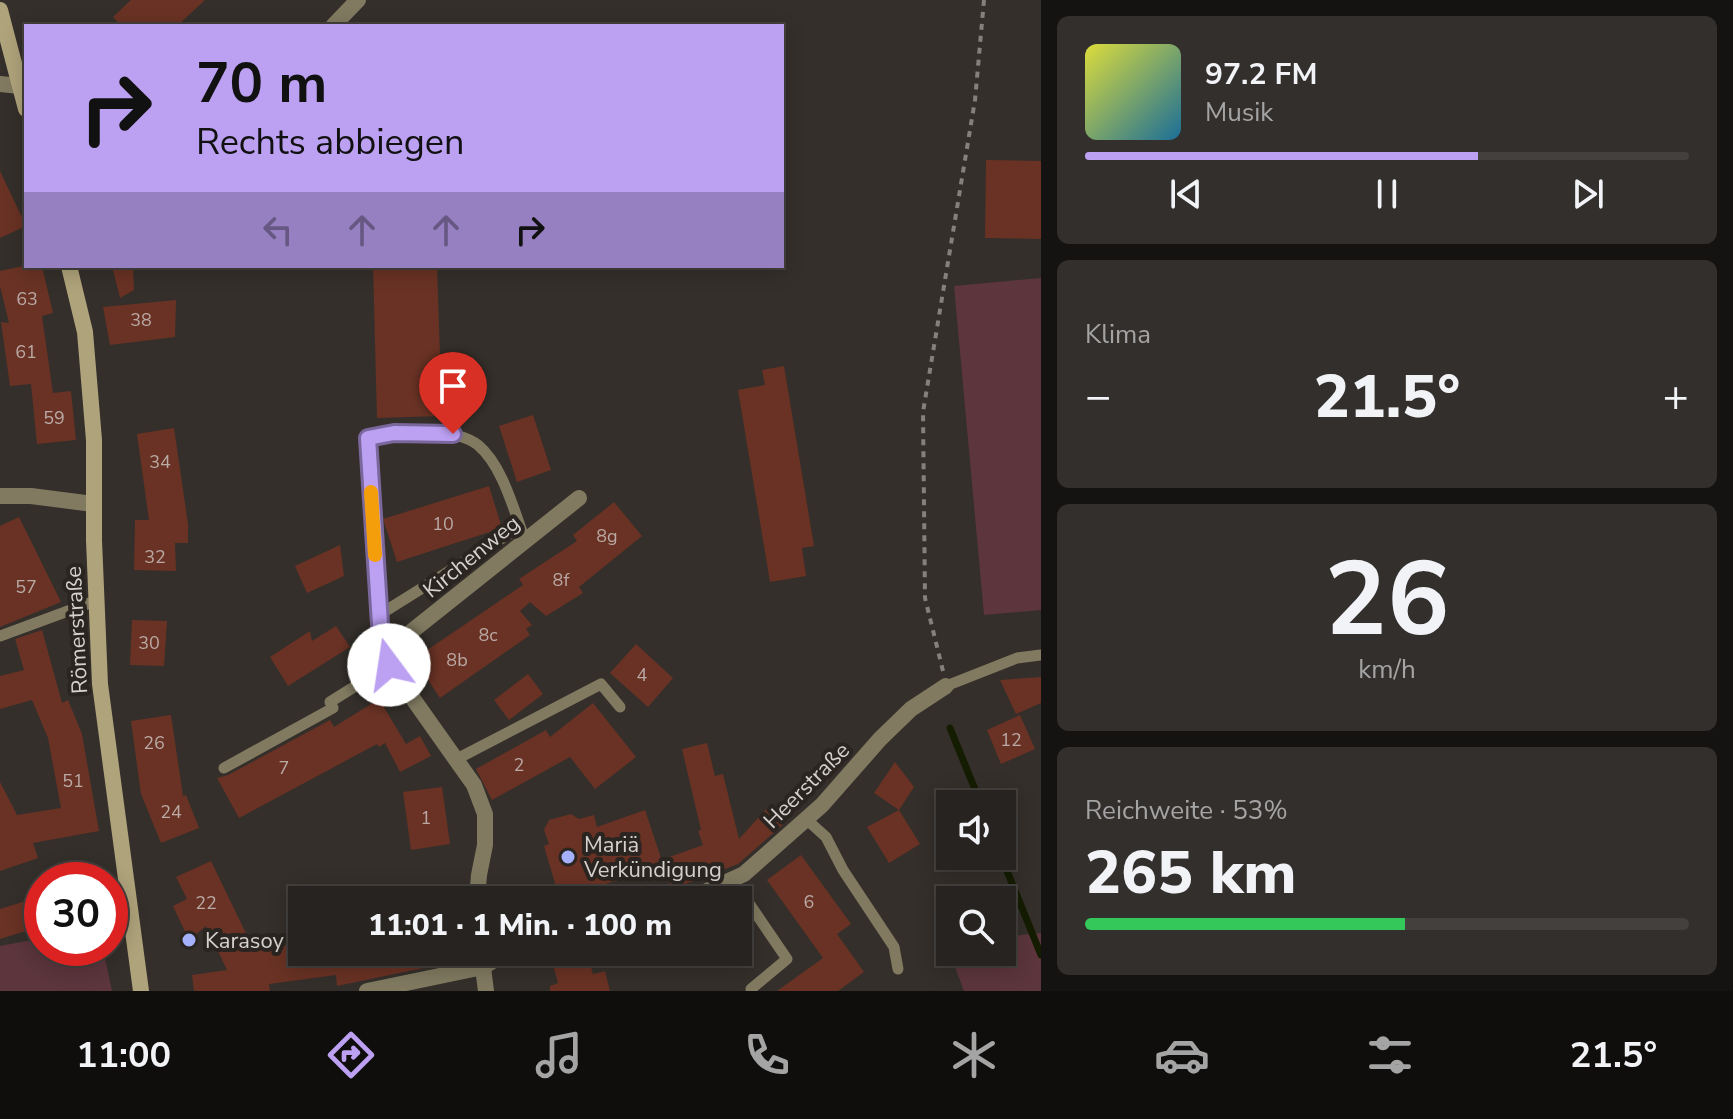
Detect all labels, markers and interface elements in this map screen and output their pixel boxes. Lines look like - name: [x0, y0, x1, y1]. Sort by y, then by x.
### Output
- text: 70 m: [196, 45, 327, 122]
- text: 97.2 FM: [1205, 54, 1317, 95]
- icon: right: [64, 56, 168, 160]
- text: Musik: [1205, 95, 1273, 130]
- text: Rechts abbiegen: [196, 118, 464, 167]
- icon: previous: [1164, 172, 1208, 216]
- icon: pause: [1365, 172, 1409, 216]
- icon: next: [1566, 172, 1610, 216]
- icon: left: [256, 208, 300, 252]
- icon: ahead: [340, 208, 384, 252]
- icon: ahead: [424, 208, 468, 252]
- icon: right: [508, 208, 552, 252]
- house number: 63: [16, 287, 38, 311]
- house number: 38: [130, 308, 152, 332]
- text: Klima: [1085, 317, 1151, 352]
- house number: 61: [15, 340, 37, 364]
- pin: [419, 352, 487, 434]
- text: 21.5°: [1314, 356, 1460, 438]
- icon: arrive: [431, 364, 475, 408]
- text: −: [1085, 367, 1111, 427]
- text: +: [1663, 367, 1689, 427]
- house number: 59: [43, 406, 65, 430]
- house number: 34: [149, 450, 171, 474]
- street label: Kirchenweg: [417, 509, 526, 605]
- house number: 10: [432, 512, 454, 536]
- house number: 8g: [596, 524, 618, 548]
- text: 26: [1325, 529, 1449, 671]
- house number: 32: [144, 545, 166, 569]
- street label: Römerstraße: [59, 565, 95, 695]
- house number: 8f: [553, 568, 570, 592]
- house number: 57: [15, 575, 37, 599]
- position arrow: [347, 623, 431, 707]
- house number: 8c: [478, 623, 498, 647]
- house number: 30: [138, 631, 160, 655]
- house number: 8b: [446, 648, 468, 672]
- text: km/h: [1358, 652, 1416, 687]
- house number: 4: [637, 663, 648, 687]
- house number: 12: [1000, 728, 1022, 752]
- house number: 26: [143, 731, 165, 755]
- street label: Heerstraße: [757, 736, 856, 835]
- house number: 2: [514, 753, 524, 777]
- house number: 7: [279, 756, 289, 780]
- house number: 51: [62, 769, 84, 793]
- map controls: [936, 790, 1016, 966]
- button: sound: [936, 790, 1016, 870]
- text: Reichweite · 53%: [1085, 793, 1288, 828]
- house number: 24: [160, 800, 182, 824]
- house number: 1: [421, 806, 431, 830]
- place label: Mariä Verkündigung: [583, 830, 722, 885]
- text: 265 km: [1085, 832, 1297, 914]
- marker: Mariä Verkündigung: [559, 848, 577, 866]
- speed limit sign: 30: [24, 862, 128, 966]
- button: search: [936, 886, 1016, 966]
- house number: 6: [804, 890, 814, 914]
- house number: 22: [195, 891, 217, 915]
- text: 11:01 · 1 Min. · 100 m: [368, 905, 672, 946]
- place label: Karasoy: [205, 926, 284, 956]
- marker: Karasoy: [180, 931, 198, 949]
- icon: directions: [323, 1027, 379, 1083]
- icon: music: [531, 1027, 587, 1083]
- icon: phone: [739, 1027, 795, 1083]
- icon: climate: [946, 1027, 1002, 1083]
- icon: car: [1154, 1027, 1210, 1083]
- icon: filters: [1362, 1027, 1418, 1083]
- text: 11:00: [76, 1031, 171, 1080]
- text: 21.5°: [1570, 1031, 1657, 1080]

